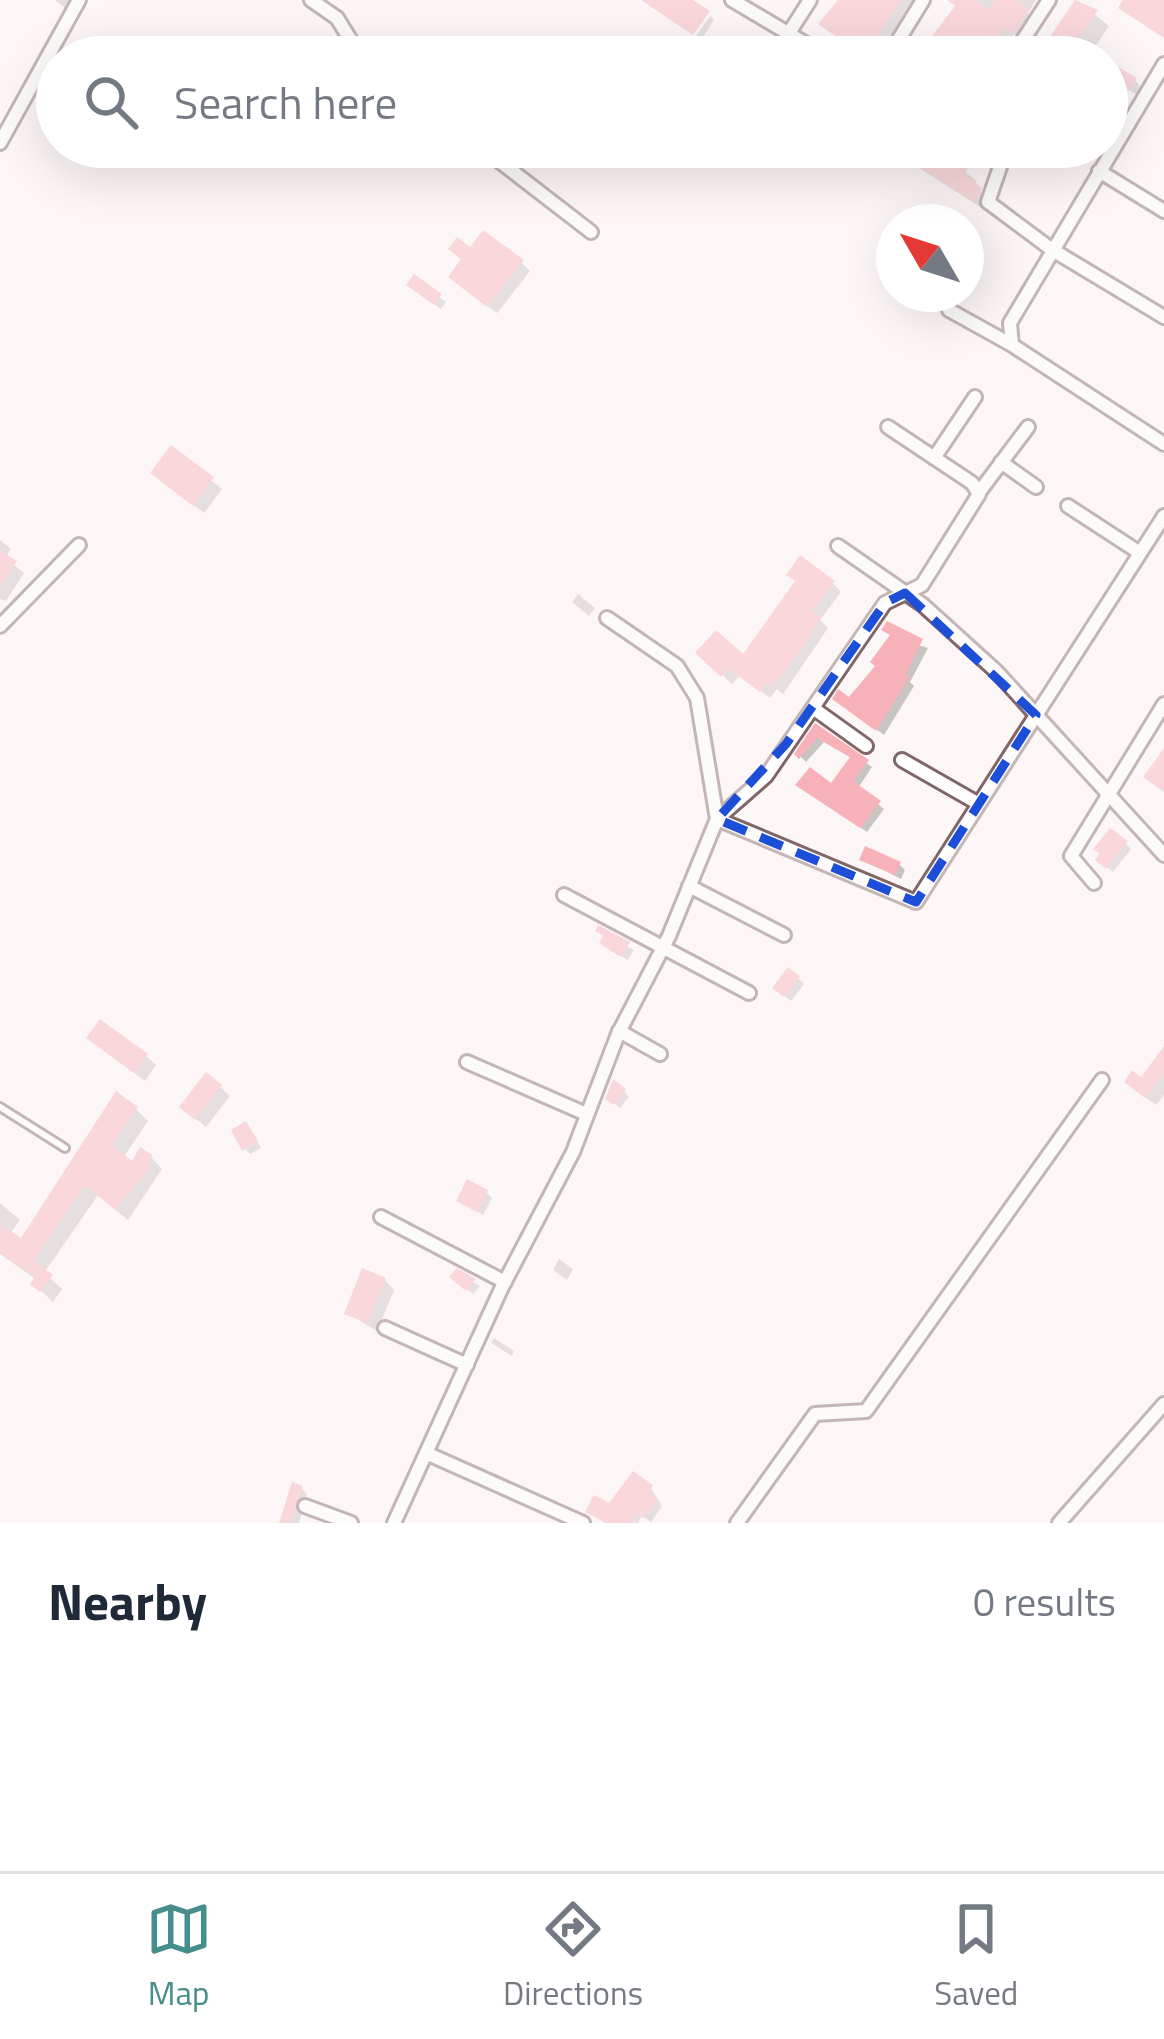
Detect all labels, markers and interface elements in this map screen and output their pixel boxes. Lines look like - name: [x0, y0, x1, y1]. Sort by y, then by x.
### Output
- search box: [36, 36, 1128, 168]
- text: Search here: [174, 68, 397, 136]
- icon: search: [78, 69, 144, 135]
- north arrow: [876, 204, 984, 312]
- text: Nearby: [48, 1562, 207, 1640]
- text: 0 results: [973, 1572, 1116, 1631]
- tab: Map: [146, 1896, 212, 2018]
- tab: Directions: [503, 1896, 643, 2018]
- tab: Saved: [934, 1896, 1018, 2018]

